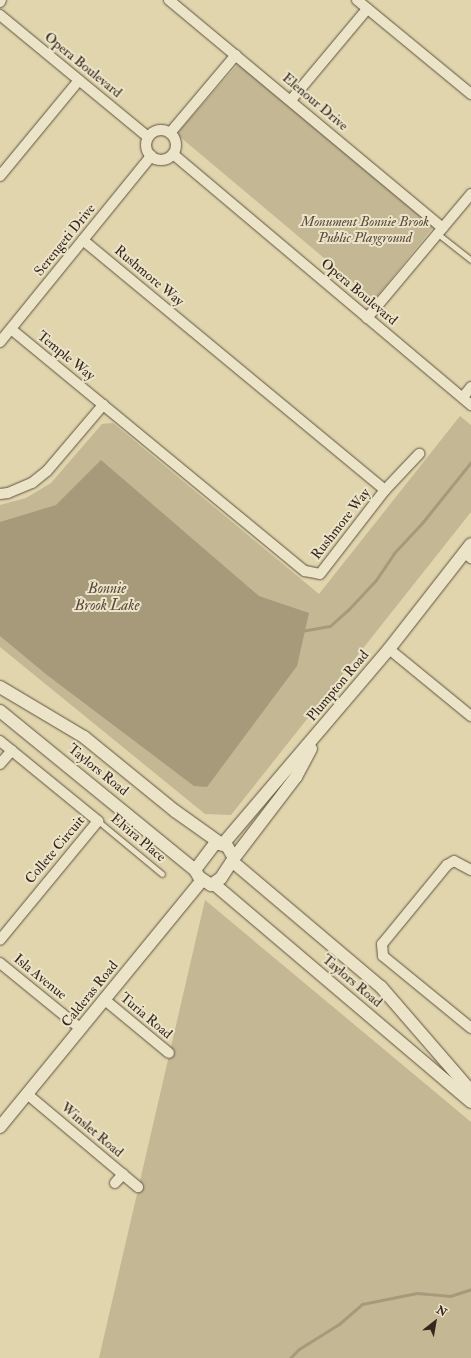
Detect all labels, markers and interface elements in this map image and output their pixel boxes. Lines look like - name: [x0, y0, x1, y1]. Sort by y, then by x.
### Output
- street label: Opera Boulevard: [41, 29, 125, 101]
- street label: Elenour Drive: [279, 70, 351, 134]
- street label: Serengeti Drive: [31, 201, 99, 279]
- park label: Monument Bonnie Brook Public Playground: [301, 214, 429, 246]
- street label: Rushmore Way: [111, 242, 187, 310]
- street label: Opera Boulevard: [317, 255, 401, 329]
- street label: Temple Way: [34, 328, 98, 384]
- street label: Rushmore Way: [308, 485, 374, 563]
- water label: Bonnie Brook Lake: [75, 579, 139, 614]
- street label: Plumpton Road: [303, 647, 373, 725]
- street label: Taylors Road: [64, 740, 132, 800]
- street label: Elvira Place: [107, 810, 169, 866]
- street label: Collete Circuit: [22, 813, 88, 887]
- street label: Isla Avenue: [10, 951, 70, 1003]
- street label: Taylors Road: [319, 951, 385, 1011]
- street label: Calderas Road: [58, 958, 122, 1030]
- street label: Turia Road: [116, 989, 176, 1043]
- street label: Winslet Road: [57, 1099, 127, 1161]
- north arrow: [415, 1302, 455, 1342]
- text: N: [434, 1303, 449, 1319]

